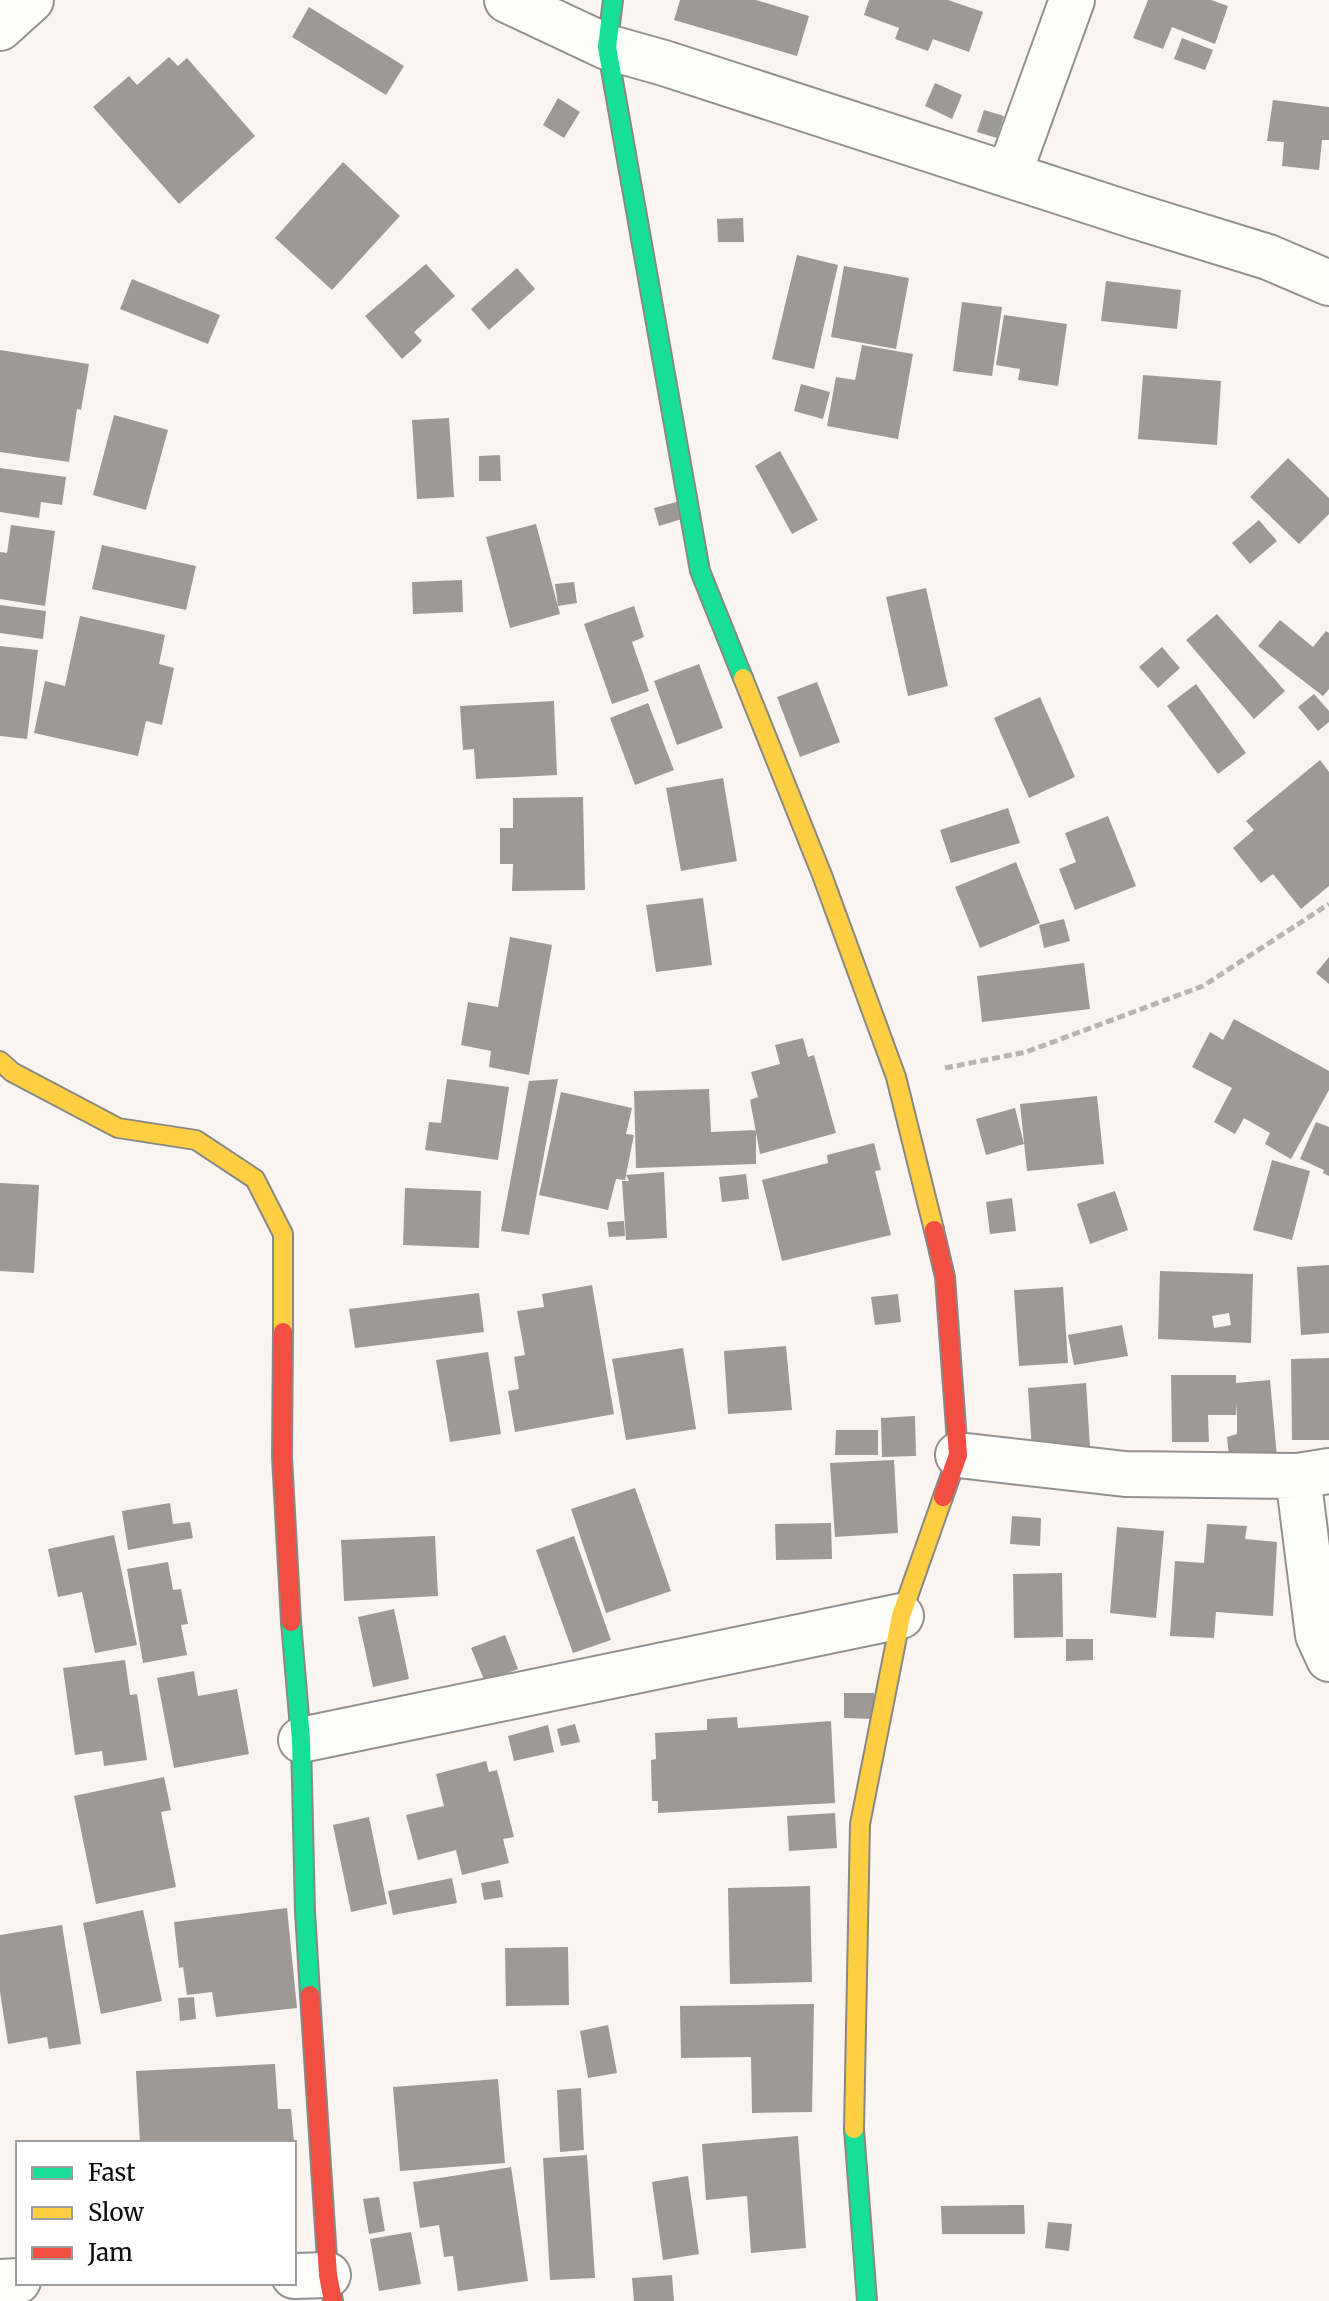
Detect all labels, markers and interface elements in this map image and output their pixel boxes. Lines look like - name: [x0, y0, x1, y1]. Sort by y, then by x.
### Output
- legend: [16, 2141, 296, 2285]
- text: Fast: [88, 2157, 136, 2188]
- text: Slow: [88, 2197, 144, 2228]
- text: Jam: [87, 2237, 133, 2268]

